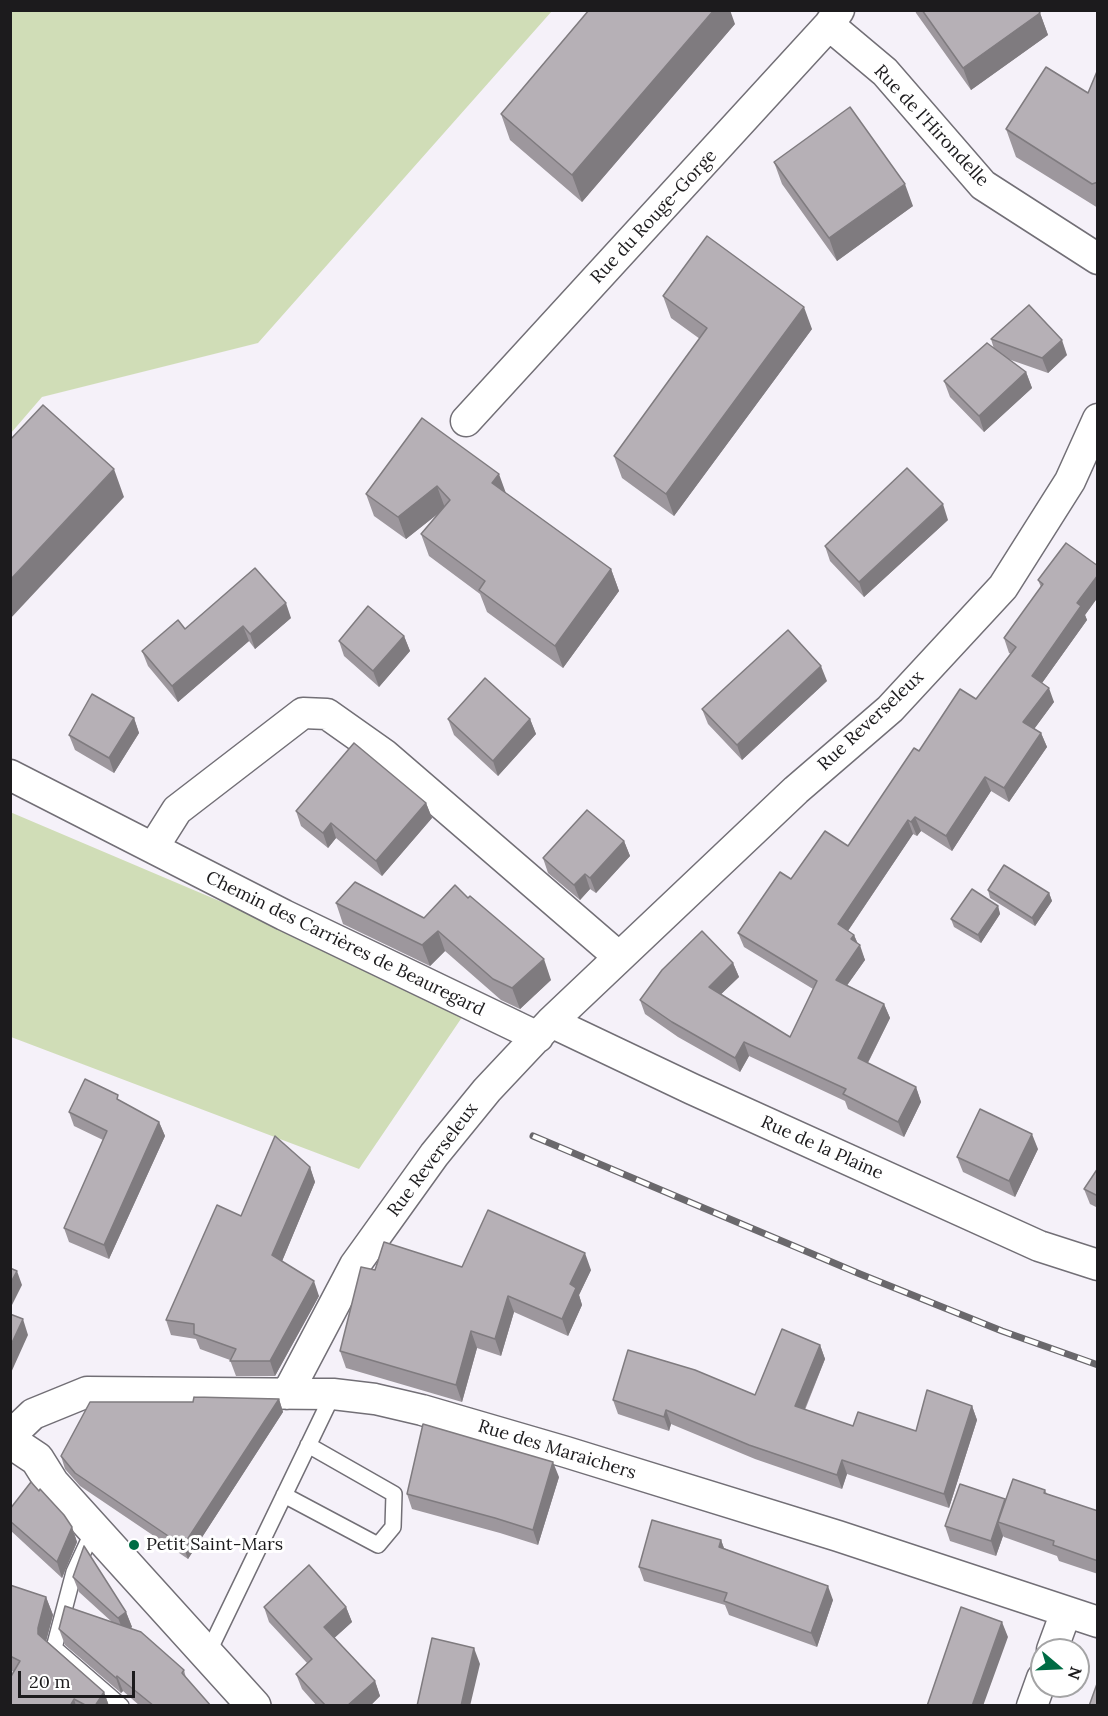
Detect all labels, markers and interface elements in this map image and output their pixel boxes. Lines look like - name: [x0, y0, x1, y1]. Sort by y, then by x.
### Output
- street label: Rue de l'Hirondelle: [869, 61, 993, 191]
- street label: Rue du Rouge-Gorge: [586, 146, 722, 288]
- street label: Rue Reverseleux: [814, 666, 928, 776]
- street label: Chemin des Carrières de Beauregard: [202, 867, 488, 1021]
- street label: Rue Reverseleux: [383, 1099, 483, 1221]
- street label: Rue de la Plaine: [758, 1111, 886, 1185]
- street label: Rue des Maraichers: [475, 1416, 639, 1484]
- place label: Petit Saint-Mars: [146, 1534, 283, 1556]
- marker: Petit Saint-Mars: [127, 1538, 141, 1552]
- north arrow: [1030, 1638, 1090, 1698]
- scale bar: [21, 1659, 138, 1697]
- text: N: [1064, 1664, 1087, 1682]
- text: 20 m: [29, 1670, 71, 1693]

